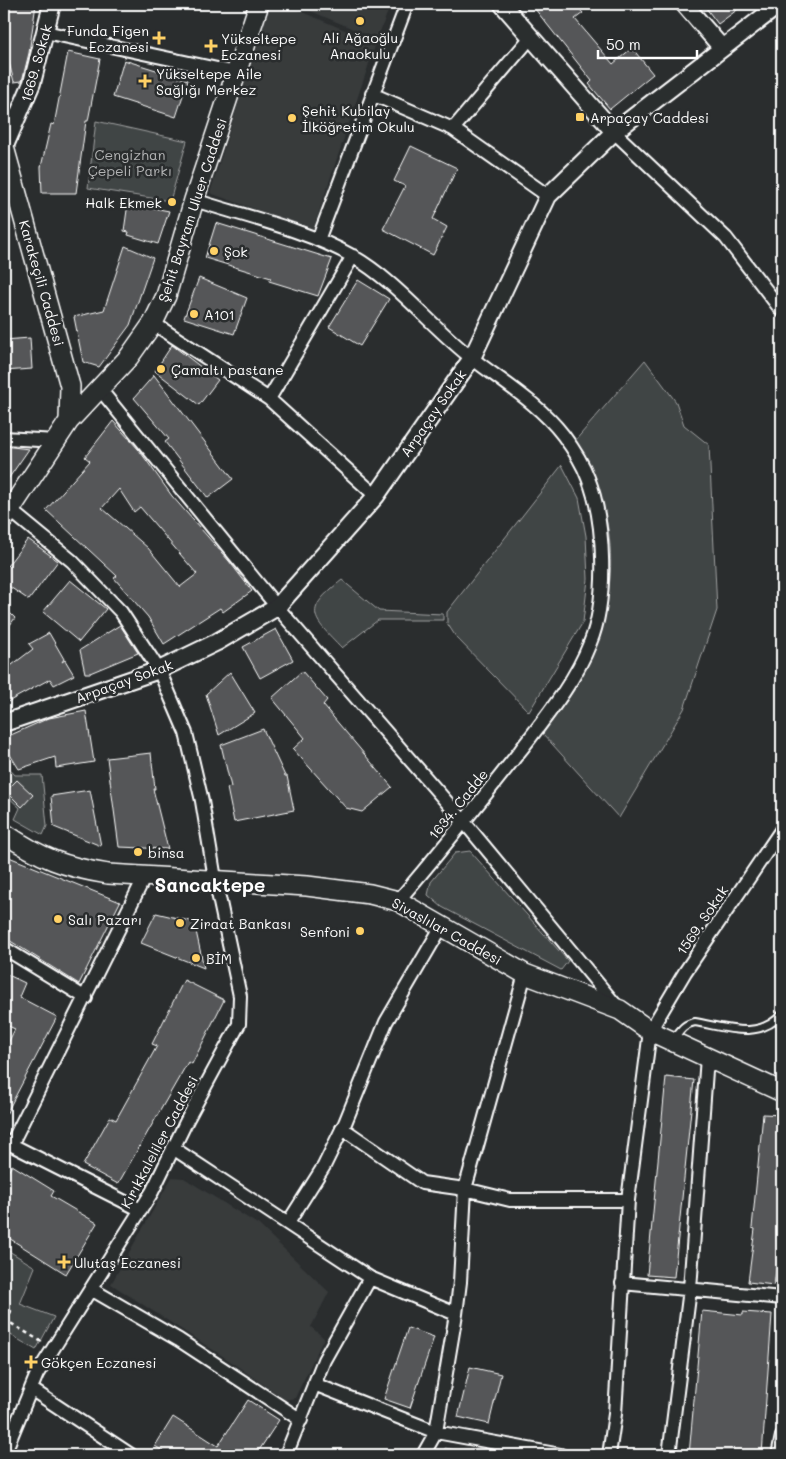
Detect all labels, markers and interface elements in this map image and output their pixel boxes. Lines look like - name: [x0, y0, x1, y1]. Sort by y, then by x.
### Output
- marker: Ali Ağaoğlu Anaokulu: [354, 15, 366, 27]
- place label: Funda Figen Eczanesi: [67, 21, 149, 56]
- street label: 1669. Sokak: [16, 22, 56, 104]
- place label: Ali Ağaoğlu Anaokulu: [322, 28, 398, 63]
- scale bar: [598, 28, 697, 60]
- place label: Yükseltepe Eczanesi: [221, 29, 296, 64]
- marker: Funda Figen Eczanesi: [153, 32, 165, 44]
- text: 50 m: [606, 34, 641, 54]
- marker: Yükseltepe Eczanesi: [205, 40, 217, 52]
- place label: Yükseltepe Aile Sağlığı Merkez: [156, 64, 262, 99]
- marker: Yükseltepe Aile Sağlığı Merkez: [138, 74, 152, 88]
- place label: Şehit Kubilay İlköğretim Okulu: [302, 101, 415, 136]
- place label: Arpaçay Caddesi: [590, 108, 709, 127]
- marker: Arpaçay Caddesi: [574, 111, 586, 123]
- marker: Şehit Kubilay İlköğretim Okulu: [286, 112, 298, 124]
- street label: Şehit Bayram Uluer Caddesi: [153, 116, 231, 304]
- park label: Cengizhan Çepeli Parkı: [88, 145, 172, 180]
- place label: Halk Ekmek: [85, 193, 162, 212]
- marker: Halk Ekmek: [166, 196, 178, 208]
- street label: Karakeçili Caddesi: [15, 218, 69, 348]
- place label: Şok: [224, 242, 248, 261]
- marker: Şok: [208, 245, 220, 257]
- place label: A101: [204, 305, 235, 324]
- marker: A101: [188, 308, 200, 320]
- place label: Çamaltı pastane: [171, 360, 284, 379]
- marker: Çamaltı pastane: [155, 363, 167, 375]
- street label: Arpaçay Sokak: [396, 366, 470, 460]
- street label: Arpaçay Sokak: [73, 655, 175, 707]
- street label: 1634. Cadde: [424, 765, 492, 843]
- place label: binsa: [148, 843, 184, 862]
- marker: binsa: [132, 846, 144, 858]
- district label: Sancaktepe: [155, 872, 265, 897]
- street label: 1569. Sokak: [672, 882, 732, 958]
- street label: Sivaslılar Caddesi: [389, 893, 505, 969]
- place label: Salı Pazarı: [68, 910, 142, 929]
- marker: Salı Pazarı: [52, 913, 64, 925]
- place label: Ziraat Bankası: [190, 914, 291, 933]
- marker: Ziraat Bankası: [174, 917, 186, 929]
- place label: Senfoni: [300, 922, 350, 941]
- marker: Senfoni: [354, 925, 366, 937]
- place label: BİM: [206, 949, 232, 968]
- marker: BİM: [190, 952, 202, 964]
- street label: Kırıkkaleliler Caddesi: [116, 1072, 202, 1212]
- place label: Ulutaş Eczanesi: [74, 1253, 181, 1272]
- marker: Ulutaş Eczanesi: [58, 1256, 70, 1268]
- place label: Gökçen Eczanesi: [41, 1353, 157, 1372]
- marker: Gökçen Eczanesi: [25, 1356, 37, 1368]

